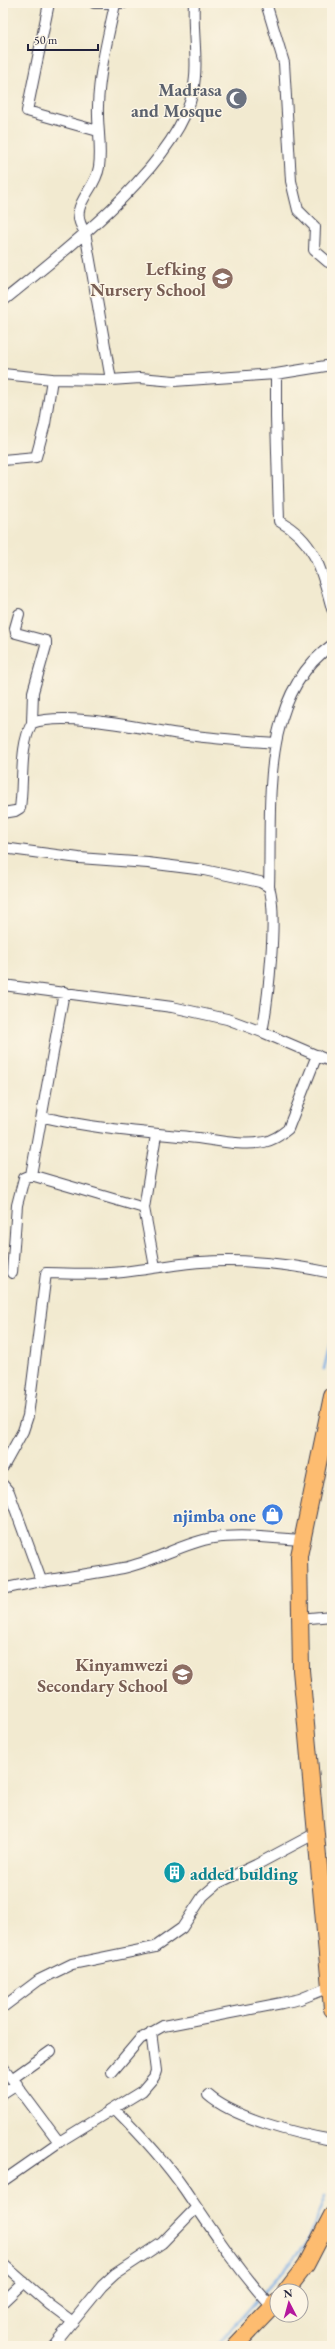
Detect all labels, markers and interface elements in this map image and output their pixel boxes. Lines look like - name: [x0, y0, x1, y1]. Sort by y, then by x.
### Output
- scale bar: [28, 26, 98, 52]
- text: 50 m: [34, 32, 58, 48]
- place label: Madrasa and Mosque: [131, 78, 222, 122]
- mosque icon: Madrasa and Mosque: [224, 86, 250, 112]
- place label: Lefking Nursery School: [90, 257, 207, 301]
- school or university icon: Lefking Nursery School: [209, 265, 235, 291]
- shop icon: njimba one: [259, 1502, 285, 1528]
- place label: njimba one: [173, 1504, 256, 1527]
- place label: Kinyamwezi Secondary School: [37, 1653, 169, 1697]
- school or university icon: Kinyamwezi Secondary School: [170, 1661, 196, 1687]
- building icon: added bulding: [161, 1860, 187, 1886]
- place label: added bulding: [190, 1862, 299, 1885]
- north arrow: [269, 2283, 309, 2323]
- text: N: [283, 2286, 293, 2300]

